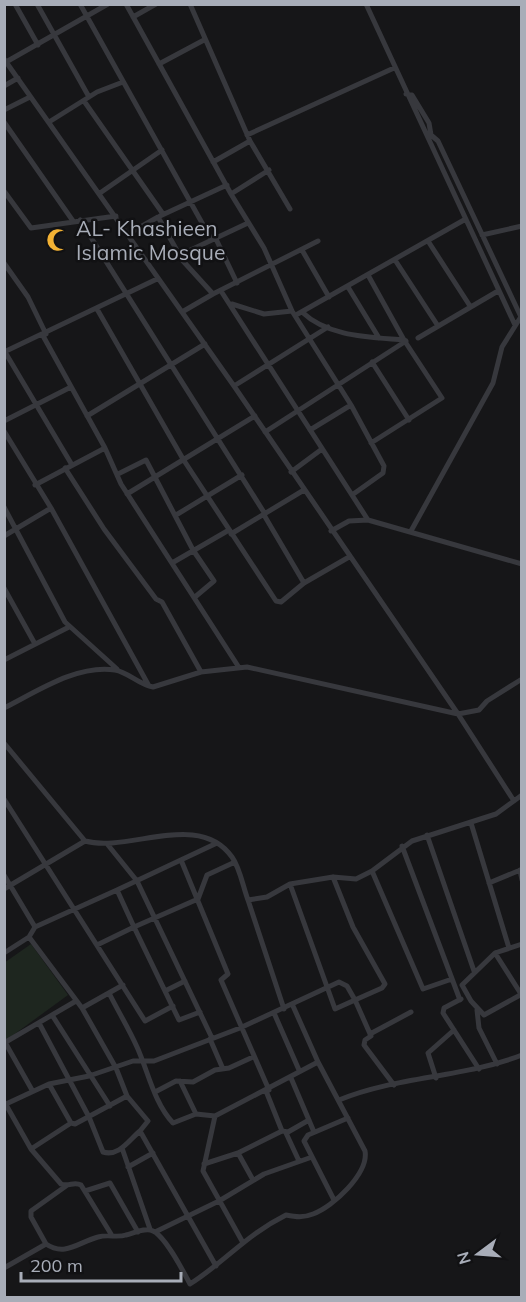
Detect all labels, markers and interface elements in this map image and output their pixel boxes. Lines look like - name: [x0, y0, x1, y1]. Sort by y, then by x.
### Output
- place label: AL- Khashieen Islamic Mosque: [76, 215, 225, 265]
- mosque icon: AL- Khashieen Islamic Mosque: [45, 227, 71, 253]
- north arrow: [448, 1224, 508, 1284]
- scale bar: [21, 1245, 182, 1283]
- text: N: [452, 1250, 475, 1267]
- text: 200 m: [30, 1254, 83, 1277]

